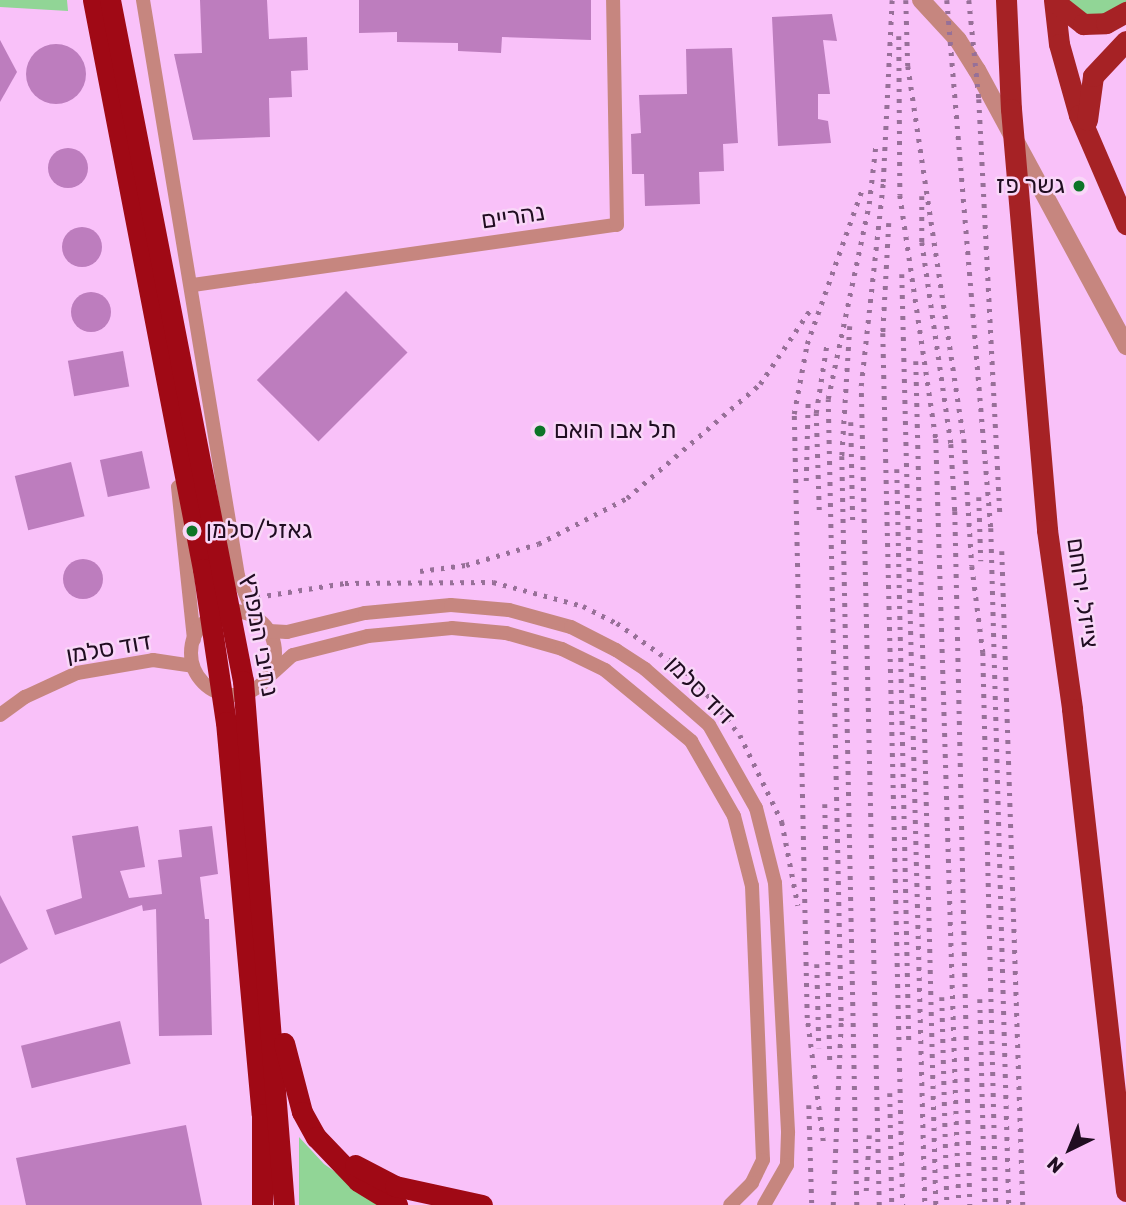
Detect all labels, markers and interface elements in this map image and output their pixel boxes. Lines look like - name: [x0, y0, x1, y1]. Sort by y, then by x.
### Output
- place label: גשר פז: [995, 172, 1065, 200]
- marker: גשר פז: [1071, 178, 1087, 194]
- street label: נהריים: [480, 198, 546, 236]
- place label: תל אבו הואם: [554, 417, 677, 445]
- marker: תל אבו הואם: [532, 423, 548, 439]
- place label: גאזל/סלמן: [206, 517, 312, 545]
- marker: גאזל/סלמן: [184, 523, 200, 539]
- street label: צייזל, ירוחם: [1060, 536, 1104, 650]
- street label: נתיבי המפרץ: [234, 571, 284, 699]
- street label: דוד סלמן: [64, 627, 154, 671]
- street label: דוד סלמן: [659, 650, 741, 732]
- north arrow: [1035, 1114, 1105, 1184]
- text: N: [1043, 1152, 1068, 1178]

